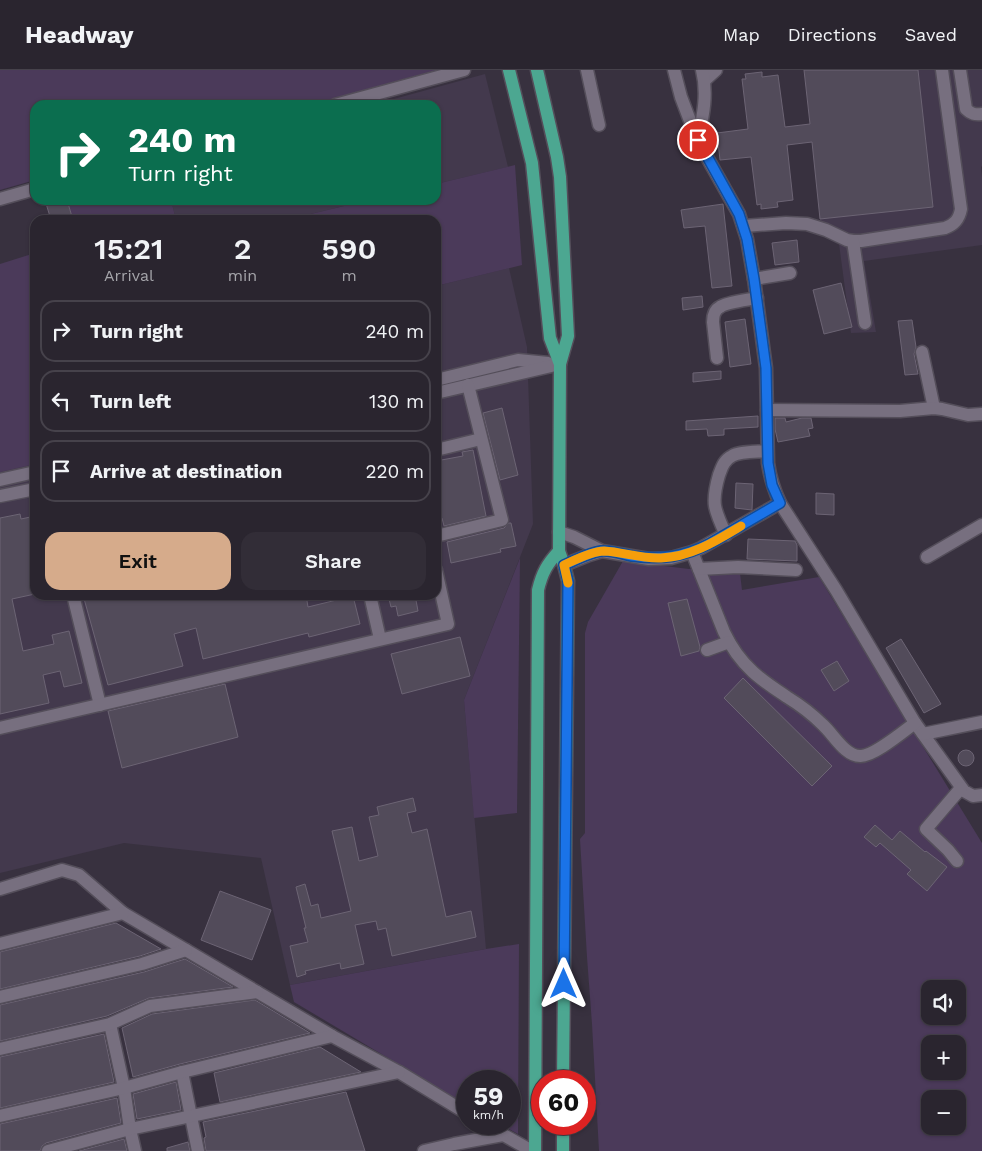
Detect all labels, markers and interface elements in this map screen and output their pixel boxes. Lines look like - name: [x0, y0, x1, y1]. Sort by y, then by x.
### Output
- text: Headway: [25, 21, 134, 49]
- text: Map: [723, 24, 760, 45]
- text: Directions: [788, 24, 877, 45]
- text: Saved: [905, 24, 957, 45]
- text: 240 m: [128, 119, 237, 161]
- pin: [677, 119, 719, 161]
- icon: right: [45, 120, 110, 185]
- icon: arrive: [684, 126, 712, 154]
- text: Turn right: [128, 161, 233, 186]
- text: 15:21: [94, 231, 163, 266]
- text: 2: [234, 231, 251, 266]
- text: 590: [322, 231, 377, 266]
- text: Arrival: [104, 266, 154, 285]
- text: min: [228, 266, 257, 285]
- text: m: [341, 266, 357, 285]
- icon: right: [47, 317, 75, 345]
- text: Turn right: [90, 320, 183, 343]
- text: 240 m: [365, 320, 424, 343]
- icon: left: [47, 387, 75, 415]
- text: Turn left: [90, 390, 171, 413]
- text: 130 m: [369, 390, 424, 413]
- icon: arrive: [47, 457, 75, 485]
- text: Arrive at destination: [90, 460, 282, 483]
- text: 220 m: [365, 460, 424, 483]
- button: Exit: [45, 532, 231, 590]
- button: Share: [241, 532, 426, 590]
- position arrow: [537, 957, 589, 1009]
- map controls: [921, 980, 966, 1135]
- button: sound: [921, 980, 966, 1025]
- button: +: [921, 1035, 966, 1080]
- speed limit sign: 60: [531, 1070, 596, 1135]
- text: 59: [474, 1082, 503, 1111]
- button: −: [921, 1090, 966, 1135]
- text: km/h: [473, 1108, 504, 1122]

